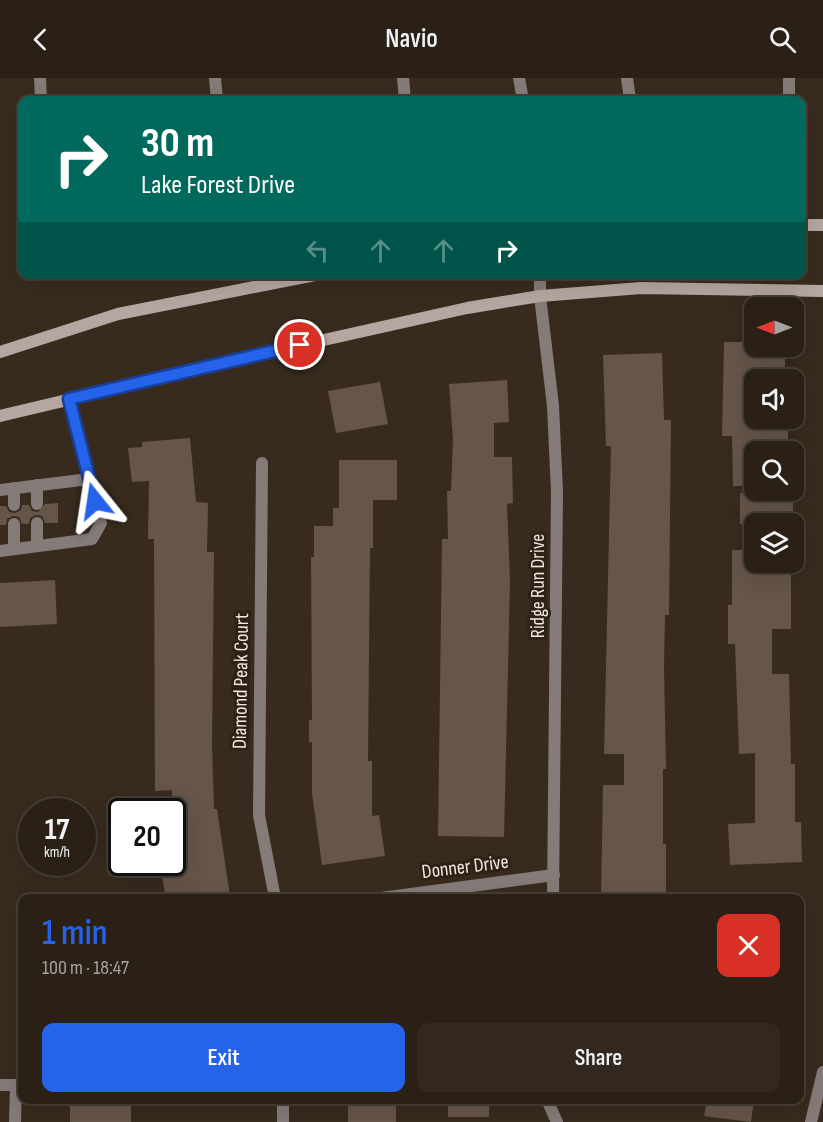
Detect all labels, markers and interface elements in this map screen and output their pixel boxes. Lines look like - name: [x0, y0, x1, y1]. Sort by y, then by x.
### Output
- icon: back: [24, 23, 57, 56]
- text: Navio: [385, 23, 438, 55]
- icon: search: [766, 23, 799, 56]
- text: 30 m: [141, 118, 214, 169]
- icon: right: [42, 120, 120, 198]
- text: Lake Forest Drive: [141, 169, 295, 201]
- icon: left: [301, 234, 334, 267]
- icon: ahead: [364, 234, 397, 267]
- icon: ahead: [427, 234, 460, 267]
- icon: right: [490, 234, 523, 267]
- north arrow: [744, 297, 804, 357]
- map controls: [744, 297, 804, 573]
- pin: [274, 319, 325, 370]
- icon: arrive: [283, 328, 316, 361]
- button: sound: [744, 369, 804, 429]
- button: search: [744, 441, 804, 501]
- position arrow: [63, 469, 127, 533]
- button: layers: [744, 513, 804, 573]
- street label: Ridge Run Drive: [526, 534, 550, 638]
- street label: Diamond Peak Court: [228, 613, 254, 749]
- speed limit sign: 20: [108, 798, 186, 876]
- text: 17: [45, 812, 69, 848]
- text: km/h: [44, 843, 70, 862]
- street label: Donner Drive: [420, 850, 510, 884]
- text: 1 min: [42, 912, 107, 955]
- button: close: [717, 914, 780, 977]
- text: 100 m · 18:47: [42, 956, 129, 980]
- button: Exit: [42, 1023, 405, 1092]
- button: Share: [417, 1023, 780, 1092]

